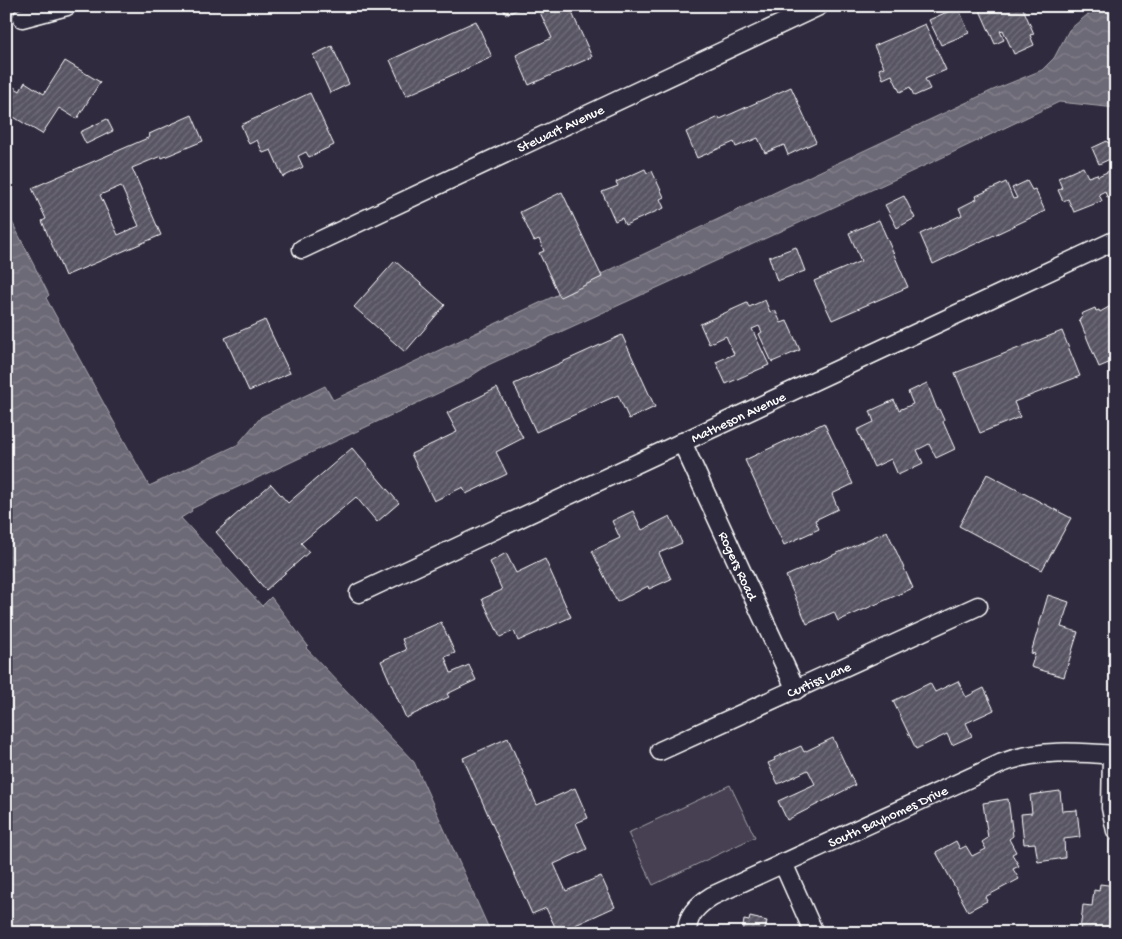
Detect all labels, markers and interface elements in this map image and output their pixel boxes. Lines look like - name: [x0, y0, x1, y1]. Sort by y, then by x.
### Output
- street label: Stewart Avenue: [515, 102, 608, 158]
- street label: Matheson Avenue: [689, 389, 790, 448]
- street label: Rogers Road: [713, 529, 760, 605]
- street label: Curtiss Lane: [785, 659, 855, 703]
- street label: South Bayhomes Drive: [826, 783, 952, 853]

